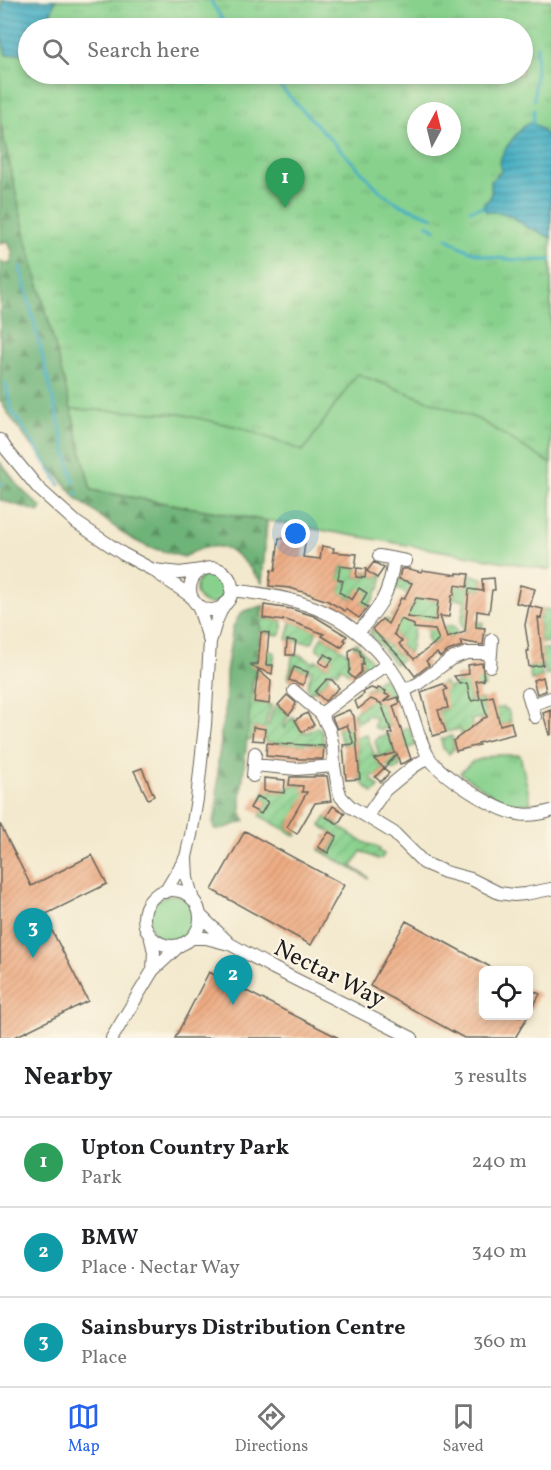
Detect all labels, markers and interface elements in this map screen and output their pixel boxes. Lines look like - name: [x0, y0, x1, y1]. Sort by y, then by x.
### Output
- search box: [18, 18, 533, 84]
- icon: search: [39, 35, 72, 68]
- text: Search here: [87, 36, 200, 67]
- north arrow: [407, 102, 461, 156]
- pin: 1: [266, 158, 304, 208]
- your location: [281, 519, 310, 548]
- pin: 3: [14, 908, 52, 958]
- street label: Nectar Way: [267, 932, 391, 1017]
- pin: 2: [214, 956, 252, 1005]
- map controls: [479, 966, 533, 1020]
- button: locate: [479, 966, 533, 1020]
- text: Nearby: [24, 1059, 113, 1095]
- text: 3 results: [453, 1063, 527, 1091]
- text: Upton Country Park: [81, 1133, 289, 1164]
- text: 1: [39, 1148, 48, 1176]
- text: 240 m: [472, 1148, 527, 1176]
- text: Park: [81, 1164, 122, 1192]
- text: BMW: [81, 1223, 138, 1254]
- text: 2: [38, 1238, 49, 1266]
- text: 340 m: [471, 1238, 527, 1266]
- text: Place · Nectar Way: [81, 1254, 240, 1282]
- text: Sainsburys Distribution Centre: [81, 1313, 405, 1344]
- text: 3: [38, 1328, 49, 1356]
- text: 360 m: [473, 1328, 527, 1356]
- text: Place: [81, 1344, 127, 1372]
- tab: Map: [67, 1400, 100, 1458]
- tab: Directions: [235, 1400, 308, 1458]
- tab: Saved: [443, 1400, 484, 1458]

